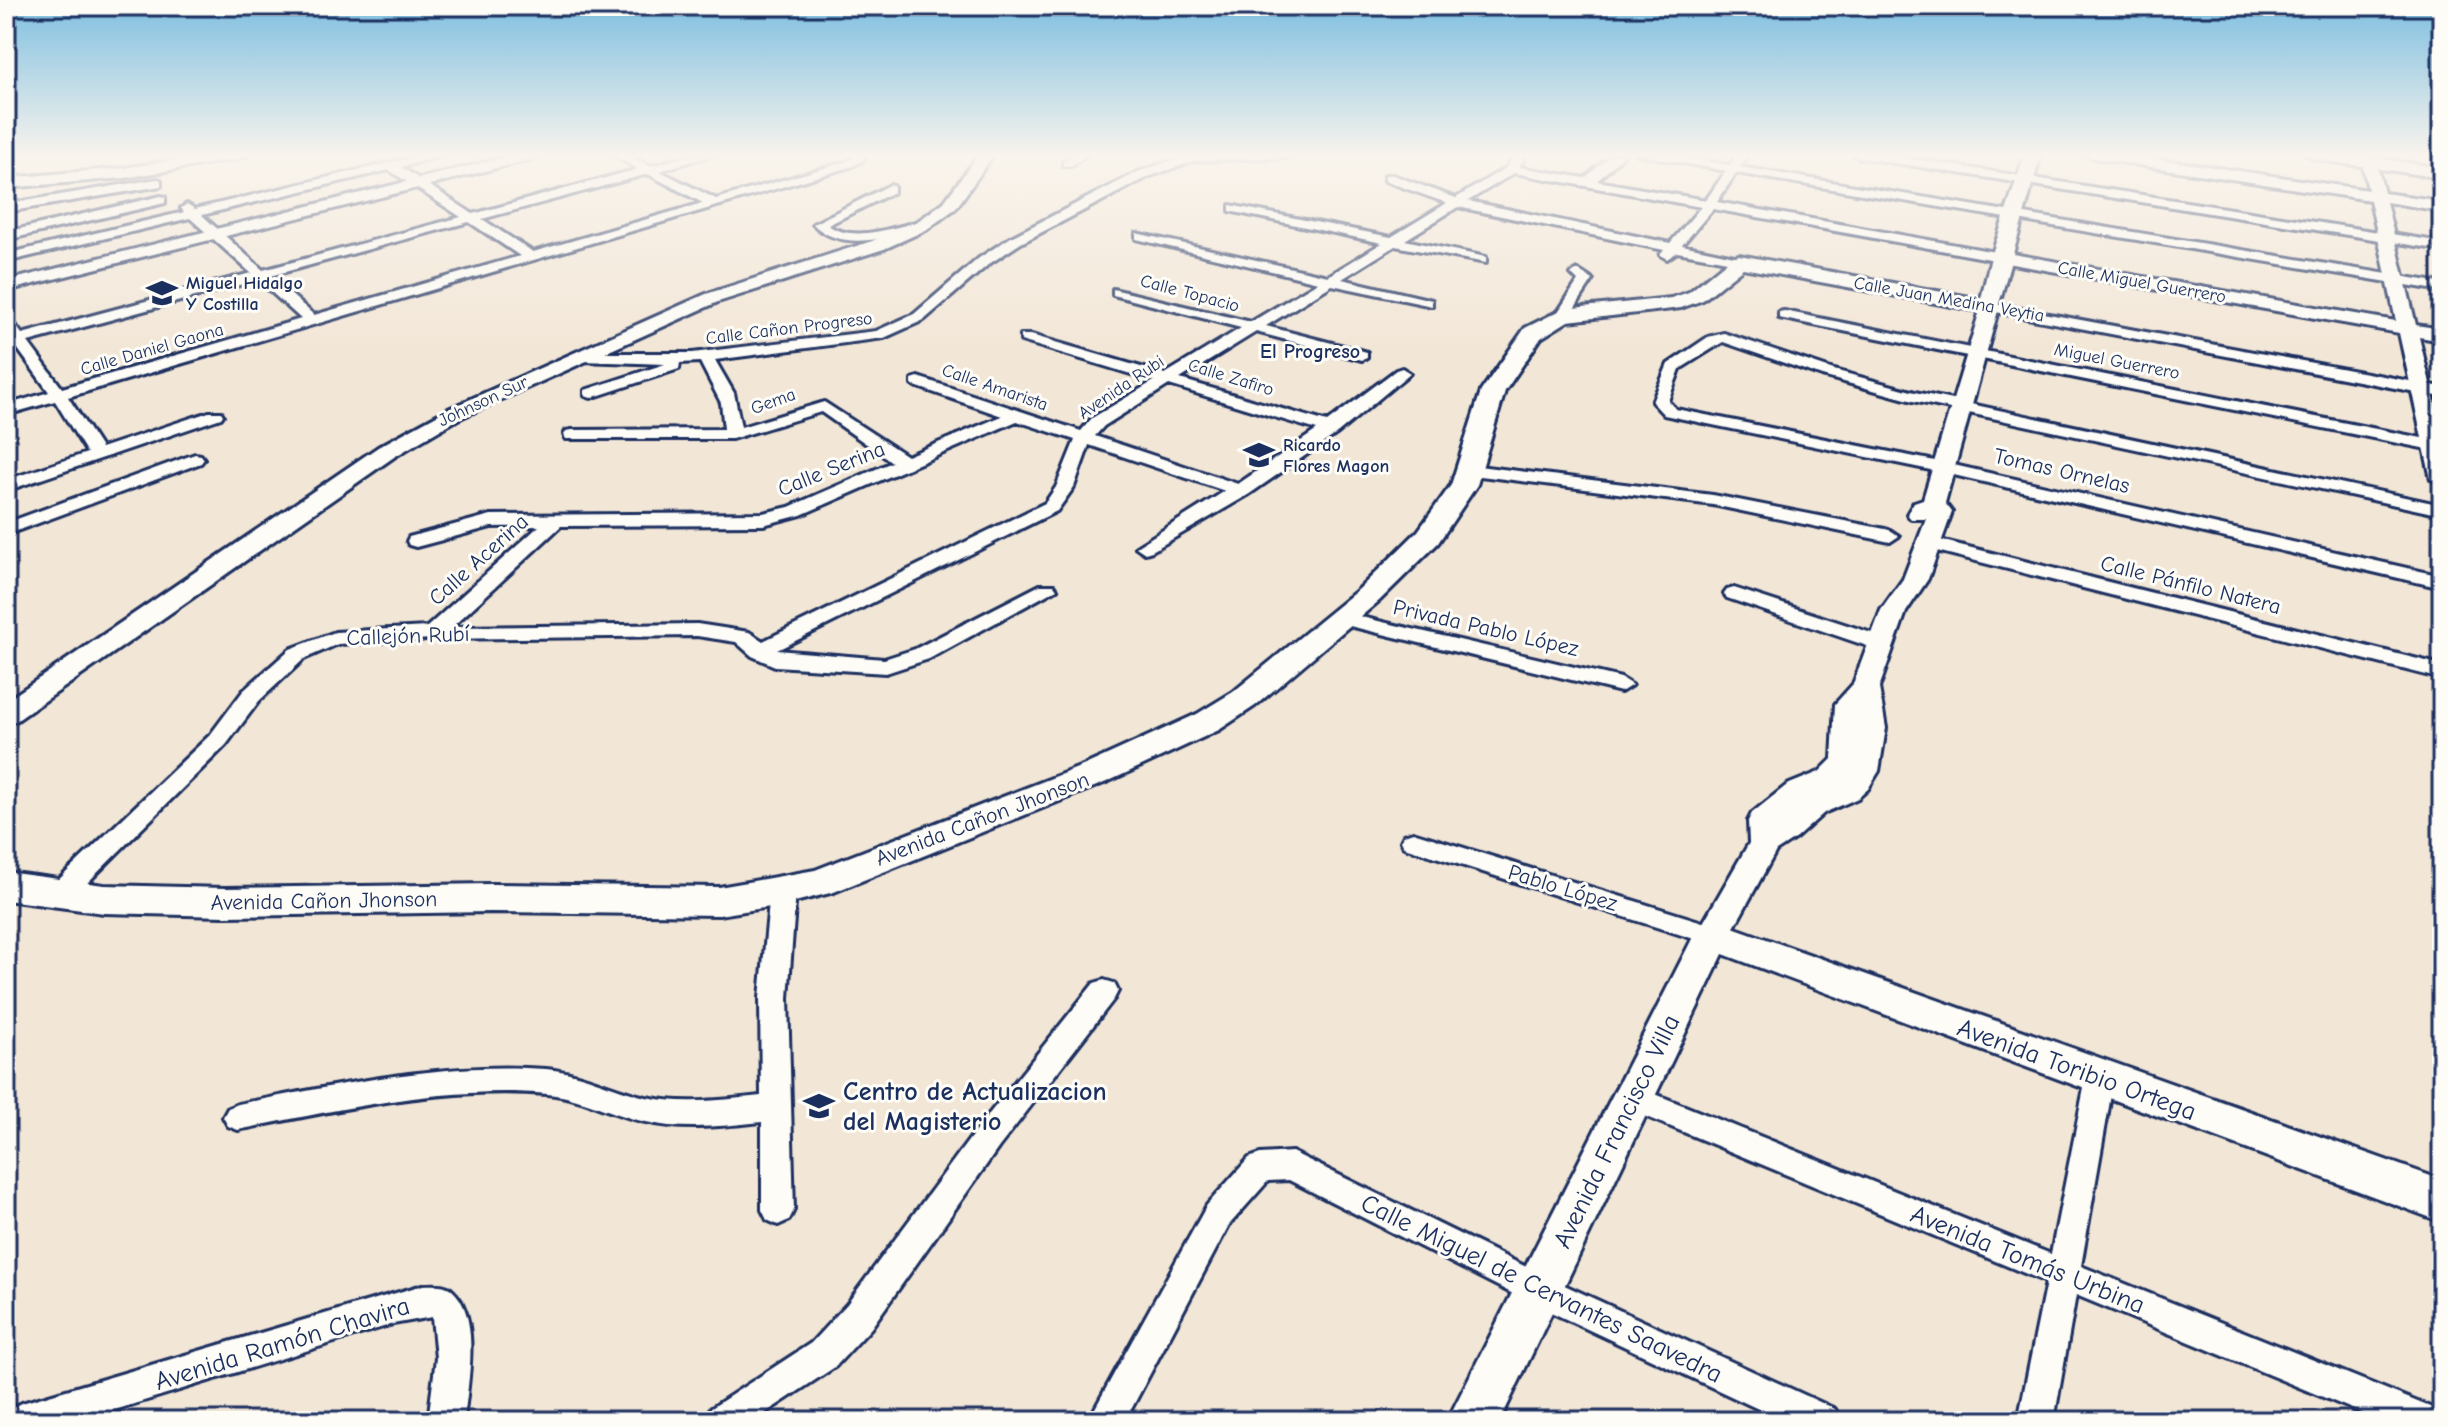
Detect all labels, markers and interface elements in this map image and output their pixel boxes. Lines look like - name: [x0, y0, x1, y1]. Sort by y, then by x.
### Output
- street label: Calle Miguel Guerrero: [2056, 257, 2228, 308]
- street label: Calle Topacio: [1138, 270, 1242, 317]
- street label: Calle Juan Medina Veytia: [1852, 272, 2046, 327]
- place label: Miguel Hidalgo Y Costilla: [186, 273, 303, 315]
- school or university icon: Miguel Hidalgo Y Costilla: [145, 276, 179, 310]
- street label: Calle Cañon Progreso: [705, 308, 874, 349]
- street label: Calle Daniel Gaona: [78, 319, 226, 380]
- street label: Miguel Guerrero: [2052, 339, 2181, 384]
- district label: El Progreso: [1260, 340, 1360, 363]
- street label: Avenida Rubi: [1074, 351, 1168, 424]
- street label: Calle Zafiro: [1185, 354, 1276, 400]
- street label: Calle Amarista: [939, 360, 1051, 415]
- street label: Johnson Sur: [435, 371, 532, 431]
- street label: Gema: [748, 384, 798, 419]
- place label: Ricardo Flores Magon: [1283, 435, 1389, 477]
- street label: Calle Serina: [774, 436, 889, 502]
- school or university icon: Ricardo Flores Magon: [1242, 438, 1276, 472]
- street label: Tomas Ornelas: [1991, 443, 2132, 499]
- street label: Calle Acerina: [424, 508, 534, 611]
- street label: Calle Pánfilo Natera: [2098, 550, 2284, 620]
- street label: Privada Pablo López: [1391, 594, 1581, 662]
- street label: Callejón Rubí: [346, 621, 471, 651]
- street label: Avenida Cañon Jhonson: [872, 766, 1093, 872]
- street label: Pablo López: [1505, 859, 1621, 917]
- street label: Avenida Cañon Jhonson: [210, 886, 438, 916]
- street label: Avenida Francisco Villa: [1547, 1010, 1687, 1253]
- street label: Avenida Toribio Ortega: [1953, 1013, 2200, 1127]
- place label: Centro de Actualizacion del Magisterio: [843, 1077, 1107, 1137]
- school or university icon: Centro de Actualizacion del Magisterio: [802, 1089, 836, 1123]
- street label: Calle Miguel de Cervantes Saavedra: [1356, 1188, 1727, 1390]
- street label: Avenida Tomás Urbina: [1906, 1199, 2149, 1321]
- street label: Avenida Ramón Chavira: [151, 1291, 413, 1397]

